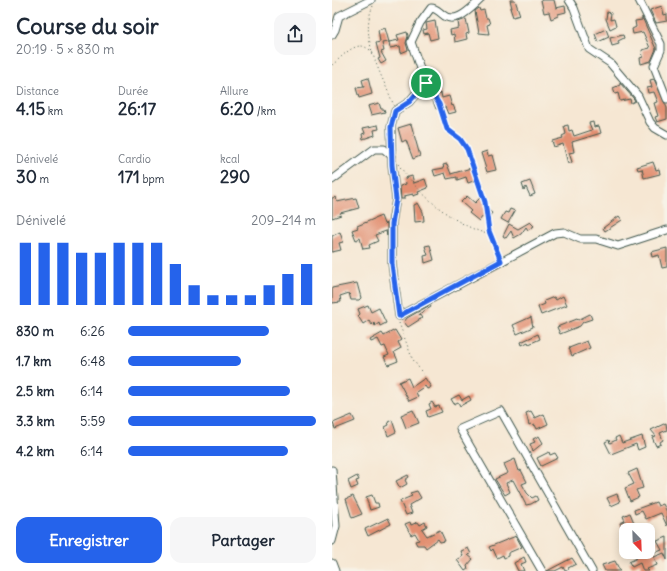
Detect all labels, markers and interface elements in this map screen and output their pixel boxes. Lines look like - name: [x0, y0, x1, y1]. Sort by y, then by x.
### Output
- text: Course du soir: [16, 12, 159, 40]
- button: share: [274, 13, 316, 55]
- text: 20:19 · 5 × 830 m: [16, 41, 114, 58]
- pin: [409, 66, 443, 100]
- icon: arrive: [415, 72, 437, 94]
- text: Distance: [16, 84, 59, 98]
- text: Durée: [118, 84, 148, 98]
- text: Allure: [220, 84, 249, 98]
- text: 4.15: [16, 98, 45, 120]
- text: 26:17: [118, 98, 156, 120]
- text: 6:20: [220, 98, 254, 120]
- text: km: [45, 104, 63, 118]
- text: /km: [254, 104, 276, 118]
- text: Dénivelé: [16, 152, 58, 166]
- text: Cardio: [118, 152, 151, 166]
- text: kcal: [220, 152, 240, 166]
- text: 30: [16, 166, 37, 188]
- text: 171: [118, 166, 140, 188]
- text: 290: [220, 166, 250, 188]
- text: m: [37, 172, 49, 186]
- text: bpm: [140, 172, 164, 186]
- text: Dénivelé: [16, 212, 66, 229]
- text: 209–214 m: [251, 212, 316, 229]
- text: 830 m: [16, 323, 54, 340]
- text: 6:26: [80, 323, 105, 340]
- text: 1.7 km: [16, 353, 51, 370]
- text: 6:48: [80, 353, 105, 370]
- text: 2.5 km: [16, 383, 54, 400]
- text: 6:14: [80, 383, 103, 400]
- text: 3.3 km: [16, 413, 55, 430]
- text: 5:59: [80, 413, 105, 430]
- text: 4.2 km: [16, 443, 54, 460]
- text: 6:14: [80, 443, 103, 460]
- button: Enregistrer: [16, 517, 162, 563]
- button: Partager: [170, 517, 316, 563]
- north arrow: [619, 523, 655, 559]
- map controls: [619, 523, 655, 559]

